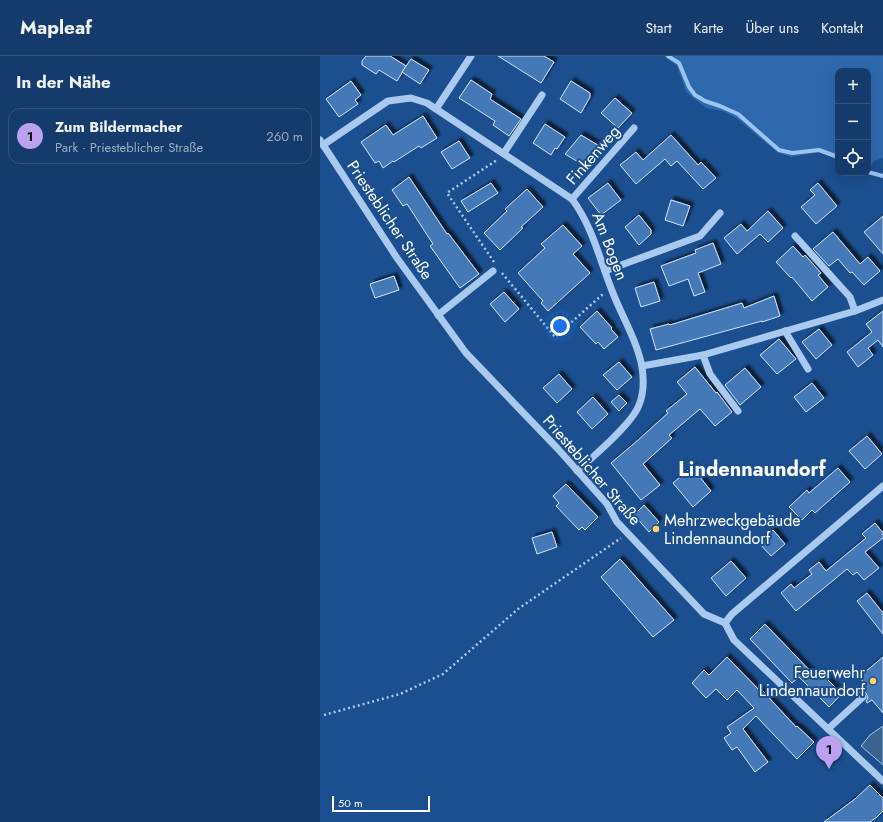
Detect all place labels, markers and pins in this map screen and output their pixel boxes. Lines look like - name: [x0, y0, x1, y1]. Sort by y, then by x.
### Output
- place label: Mehrzweckgebäude Lindennaundorf: [664, 509, 801, 550]
- marker: Mehrzweckgebäude Lindennaundorf: [651, 524, 661, 534]
- place label: Feuerwehr Lindennaundorf: [759, 661, 866, 702]
- marker: Feuerwehr Lindennaundorf: [868, 676, 878, 686]
- pin: 1: [816, 736, 842, 769]

